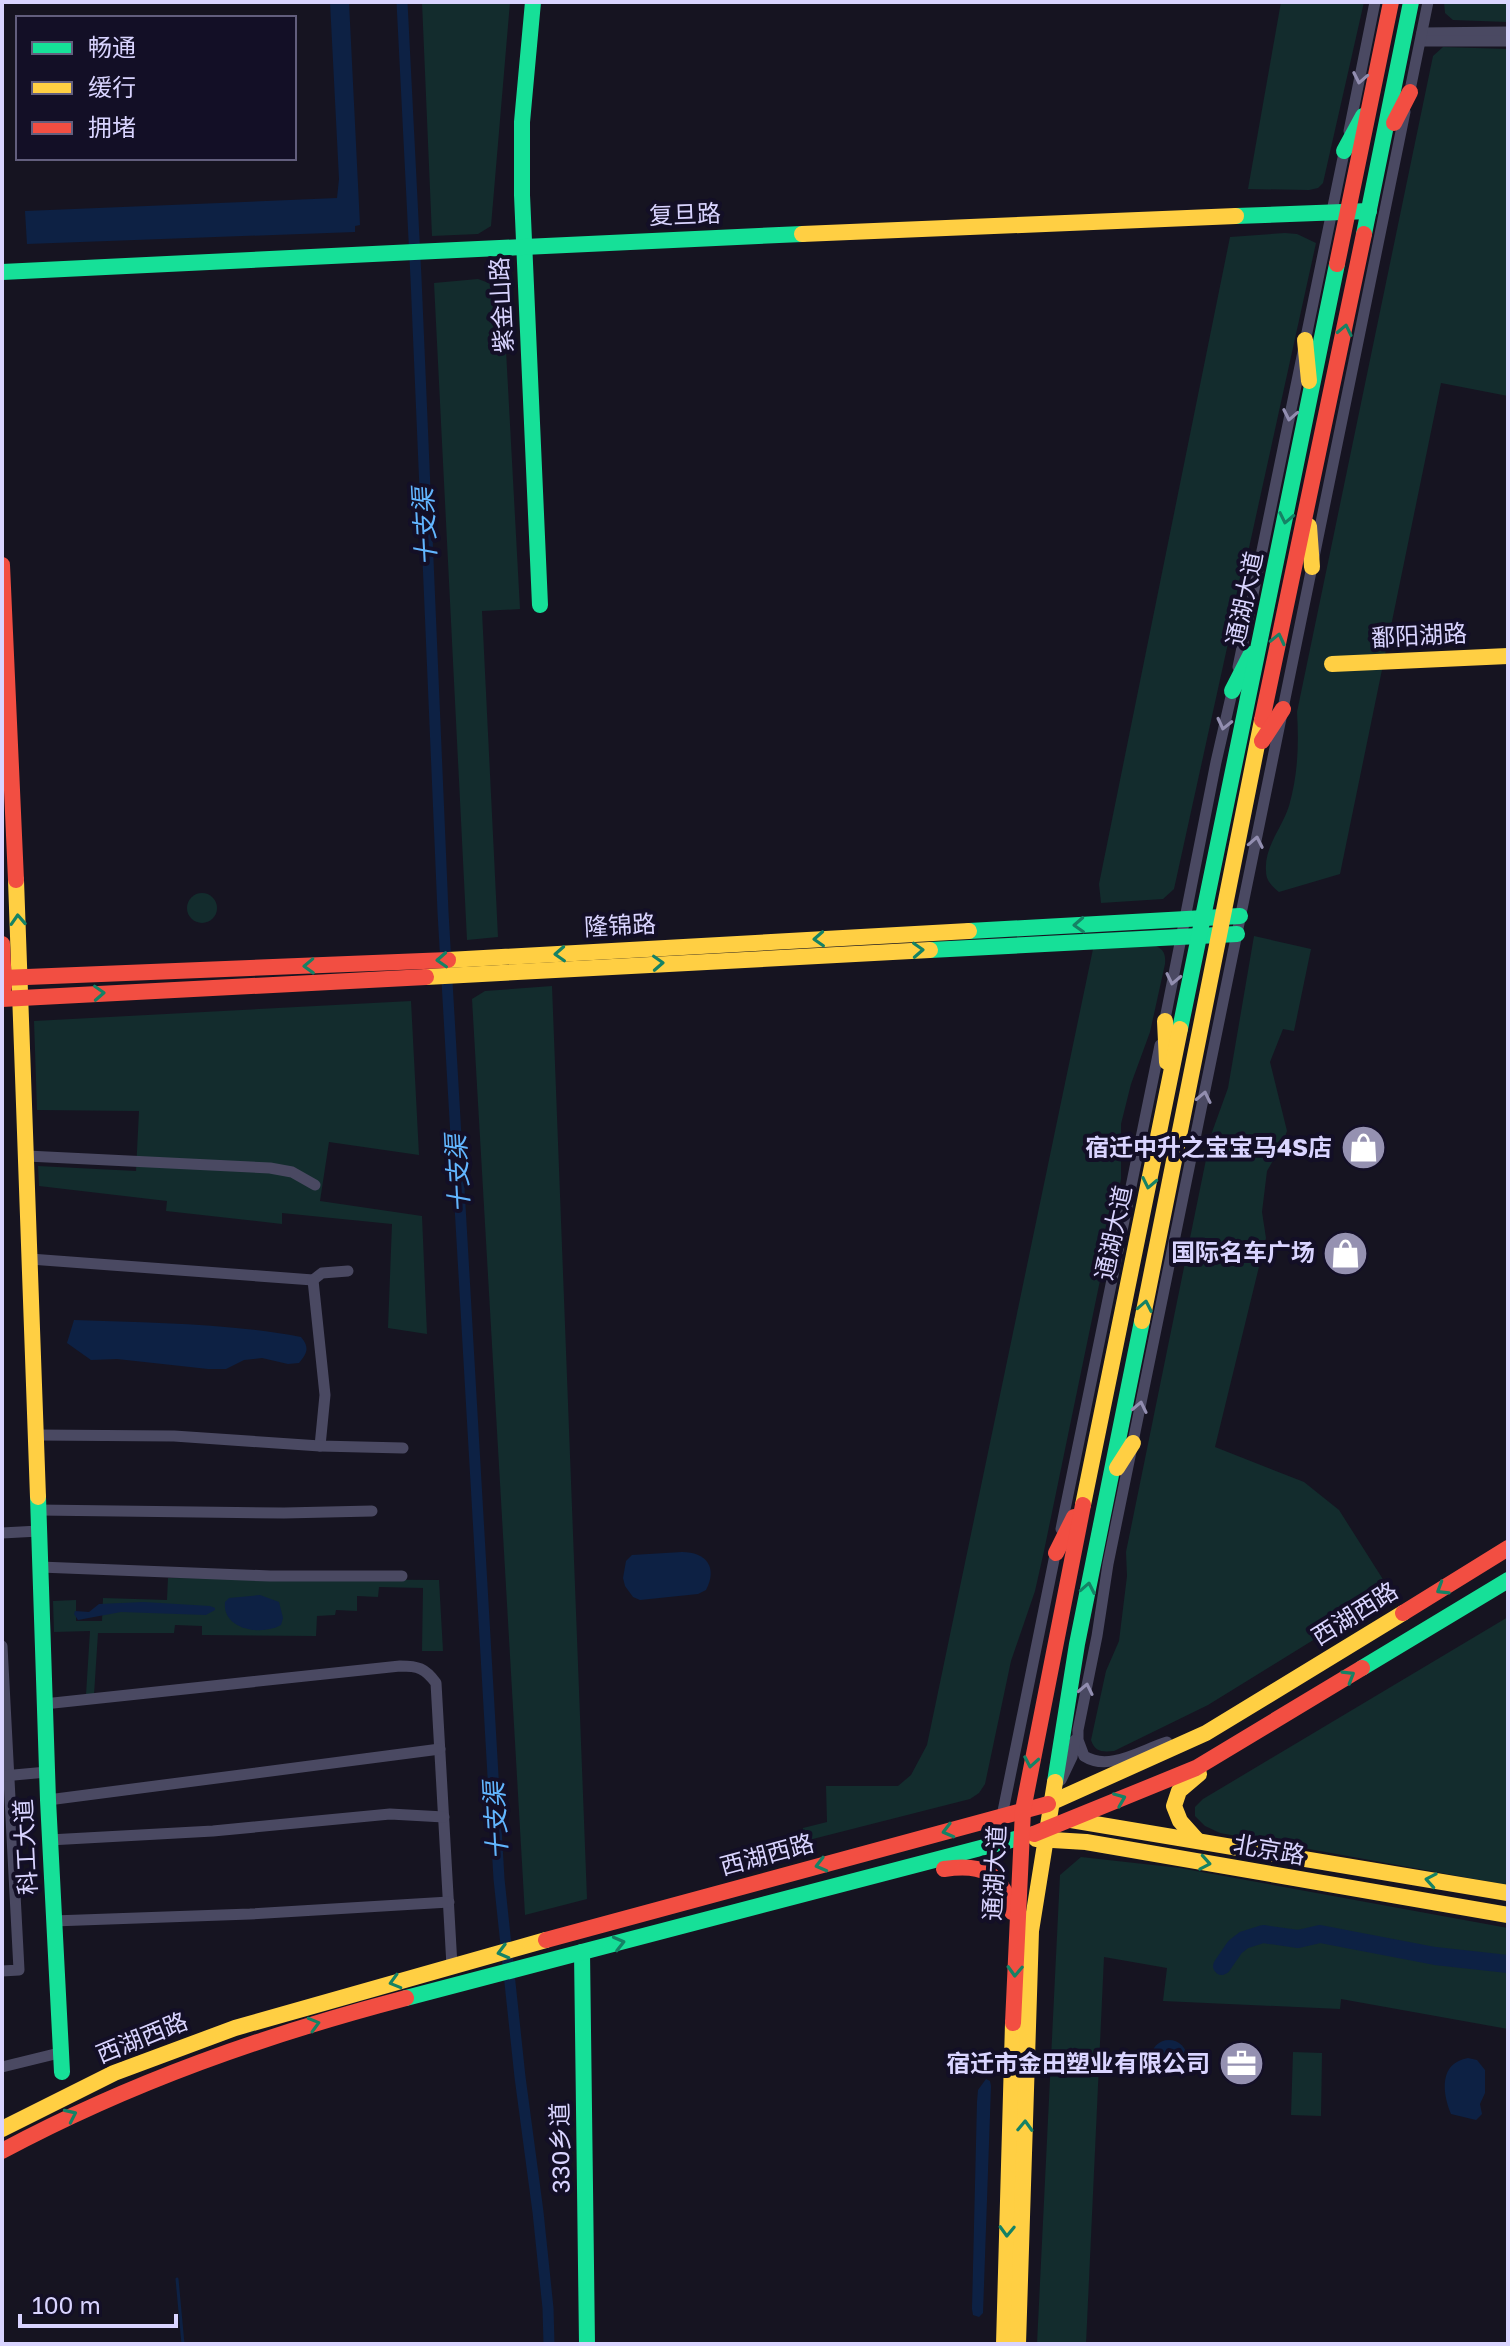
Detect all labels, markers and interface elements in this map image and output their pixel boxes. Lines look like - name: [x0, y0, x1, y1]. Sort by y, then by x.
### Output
- legend: [16, 16, 296, 160]
- text: 畅通: [88, 32, 136, 61]
- text: 缓行: [88, 72, 136, 101]
- one-way arrow: [1352, 72, 1369, 85]
- text: 拥堵: [88, 112, 136, 141]
- street label: 复旦路: [648, 198, 721, 229]
- street label: 紫金山路: [484, 256, 517, 354]
- one-way arrow: [1336, 324, 1353, 337]
- one-way arrow: [1282, 409, 1299, 422]
- water label: 十支渠: [407, 483, 442, 567]
- one-way arrow: [1279, 511, 1296, 524]
- street label: 通湖大道: [1219, 549, 1268, 649]
- street label: 鄱阳湖路: [1370, 618, 1468, 651]
- one-way arrow: [1269, 632, 1286, 646]
- one-way arrow: [1217, 717, 1234, 731]
- one-way arrow: [1247, 836, 1264, 850]
- street label: 隆锦路: [583, 908, 657, 941]
- one-way arrow: [9, 913, 26, 926]
- one-way arrow: [1072, 916, 1085, 933]
- one-way arrow: [812, 930, 825, 947]
- one-way arrow: [912, 942, 925, 959]
- one-way arrow: [553, 945, 565, 962]
- one-way arrow: [435, 951, 448, 968]
- one-way arrow: [652, 955, 665, 972]
- one-way arrow: [302, 957, 315, 974]
- one-way arrow: [1165, 972, 1182, 986]
- one-way arrow: [93, 985, 106, 1002]
- one-way arrow: [1194, 1090, 1211, 1104]
- shop icon: 宿迁中升之宝宝马4S店: [1339, 1124, 1387, 1172]
- water label: 十支渠: [440, 1130, 475, 1214]
- place label: 宿迁中升之宝宝马4S店: [1085, 1132, 1332, 1161]
- one-way arrow: [1141, 1176, 1158, 1190]
- street label: 通湖大道: [1088, 1183, 1137, 1283]
- shop icon: 国际名车广场: [1322, 1229, 1370, 1277]
- place label: 国际名车广场: [1171, 1237, 1315, 1266]
- one-way arrow: [1136, 1299, 1153, 1313]
- one-way arrow: [1131, 1400, 1148, 1414]
- street label: 西湖西路: [1306, 1575, 1403, 1650]
- one-way arrow: [1436, 1579, 1450, 1594]
- one-way arrow: [1079, 1582, 1096, 1595]
- one-way arrow: [1340, 1671, 1355, 1686]
- one-way arrow: [1077, 1683, 1094, 1697]
- one-way arrow: [1024, 1756, 1041, 1769]
- water label: 十支渠: [478, 1777, 513, 1861]
- one-way arrow: [1112, 1793, 1126, 1809]
- street label: 科工大道: [8, 1798, 41, 1896]
- one-way arrow: [942, 1821, 956, 1838]
- street label: 通湖大道: [977, 1824, 1010, 1922]
- street label: 西湖西路: [716, 1827, 817, 1880]
- street label: 北京路: [1231, 1828, 1307, 1869]
- one-way arrow: [1198, 1854, 1212, 1871]
- one-way arrow: [814, 1856, 828, 1873]
- one-way arrow: [1424, 1872, 1438, 1889]
- one-way arrow: [612, 1935, 626, 1952]
- one-way arrow: [497, 1943, 511, 1959]
- one-way arrow: [1007, 1965, 1024, 1978]
- one-way arrow: [389, 1973, 403, 1989]
- street label: 西湖西路: [92, 2005, 191, 2068]
- one-way arrow: [307, 2017, 321, 2033]
- office icon: 宿迁市金田塑业有限公司: [1217, 2040, 1265, 2088]
- place label: 宿迁市金田塑业有限公司: [946, 2048, 1210, 2077]
- street label: 330乡道: [544, 2102, 575, 2194]
- one-way arrow: [63, 2109, 77, 2125]
- one-way arrow: [1017, 2119, 1034, 2132]
- one-way arrow: [999, 2225, 1016, 2238]
- scale bar: [20, 2278, 176, 2328]
- text: 100 m: [32, 2290, 101, 2319]

